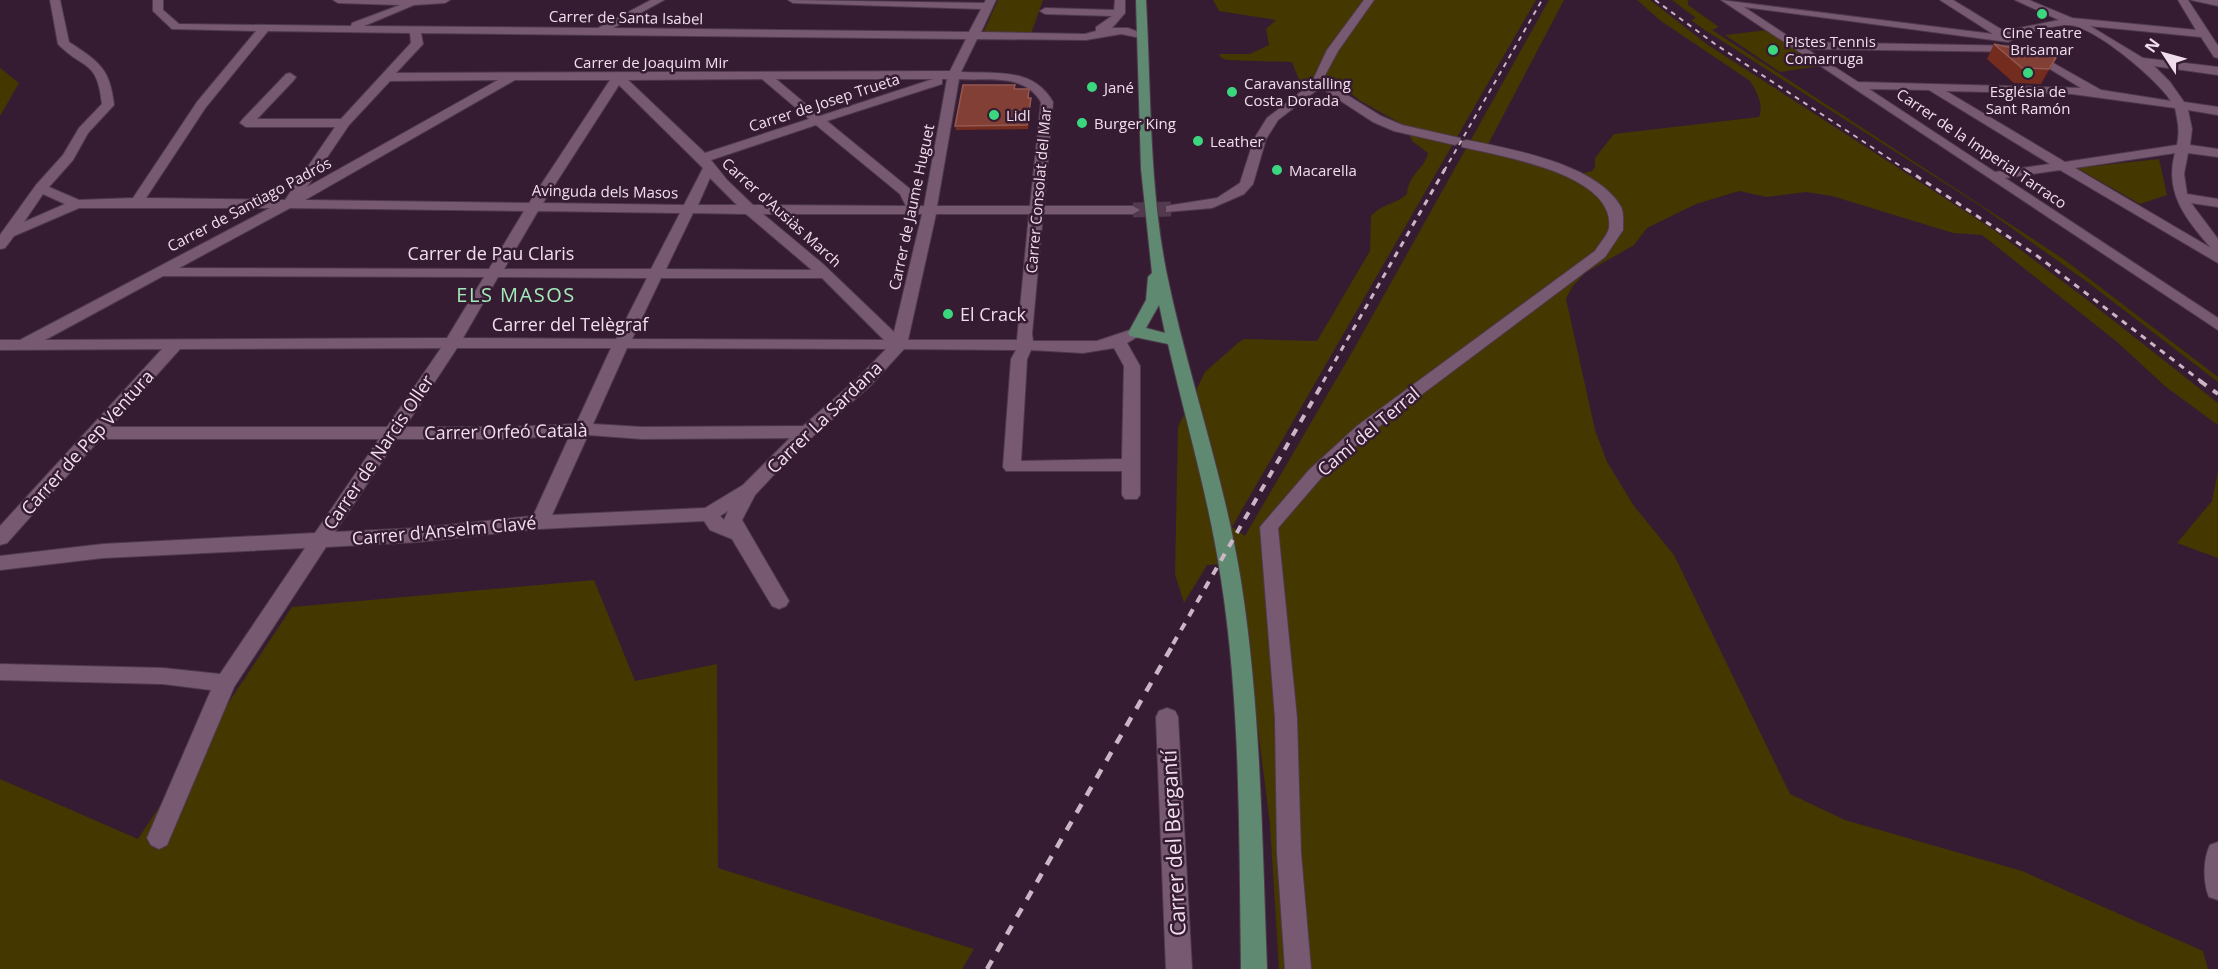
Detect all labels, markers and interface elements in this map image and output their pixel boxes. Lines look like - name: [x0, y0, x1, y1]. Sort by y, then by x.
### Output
- street label: Carrer de Santa Isabel: [549, 6, 703, 28]
- marker: Cine Teatre Brisamar: [2035, 7, 2049, 21]
- place label: Cine Teatre Brisamar: [2002, 22, 2082, 59]
- north arrow: [2134, 24, 2194, 84]
- place label: Pistes Tennis Comarruga: [1785, 31, 1876, 68]
- text: N: [2139, 33, 2165, 57]
- marker: Pistes Tennis Comarruga: [1766, 43, 1780, 57]
- street label: Carrer de Joaquim Mir: [574, 52, 728, 72]
- marker: Església de Sant Ramón: [2021, 66, 2035, 80]
- street label: Carrer de Josep Trueta: [746, 68, 902, 136]
- place label: Caravanstalling Costa Dorada: [1244, 73, 1351, 110]
- place label: Jané: [1102, 77, 1134, 97]
- marker: Jané: [1085, 80, 1099, 94]
- place label: Església de Sant Ramón: [1986, 81, 2070, 118]
- street label: Carrer de la Imperial Tarraco: [1893, 84, 2071, 212]
- marker: Caravanstalling Costa Dorada: [1225, 85, 1239, 99]
- place label: Lidl: [1006, 105, 1031, 125]
- street label: Carrer Consolat del Mar: [1021, 106, 1055, 274]
- marker: Lidl: [987, 108, 1001, 122]
- place label: Burger King: [1094, 113, 1176, 133]
- marker: Burger King: [1075, 116, 1089, 130]
- street label: Carrer de Jaume Huguet: [884, 122, 938, 292]
- place label: Leather: [1210, 131, 1264, 151]
- marker: Leather: [1191, 134, 1205, 148]
- street label: Carrer de Santiago Padrós: [163, 152, 335, 256]
- street label: Carrer d'Ausiàs March: [718, 153, 846, 271]
- place label: Macarella: [1289, 160, 1357, 180]
- marker: Macarella: [1270, 163, 1284, 177]
- street label: Avinguda dels Masos: [532, 180, 678, 202]
- street label: Carrer de Pau Claris: [408, 241, 574, 265]
- district label: ELS MASOS: [456, 281, 576, 308]
- place label: El Crack: [960, 302, 1027, 326]
- marker: El Crack: [941, 307, 955, 321]
- street label: Carrer del Telègraf: [492, 312, 649, 336]
- street label: Carrer La Sardana: [761, 356, 887, 478]
- street label: Carrer de Pep Ventura: [15, 364, 159, 520]
- street label: Carrer de Narcis Oller: [317, 369, 439, 534]
- street label: Camí del Terral: [1312, 381, 1424, 481]
- street label: Carrer Orfeó Català: [424, 418, 588, 444]
- street label: Carrer d'Anselm Clavé: [351, 510, 537, 550]
- street label: Carrer del Bergantí: [1154, 749, 1192, 937]

